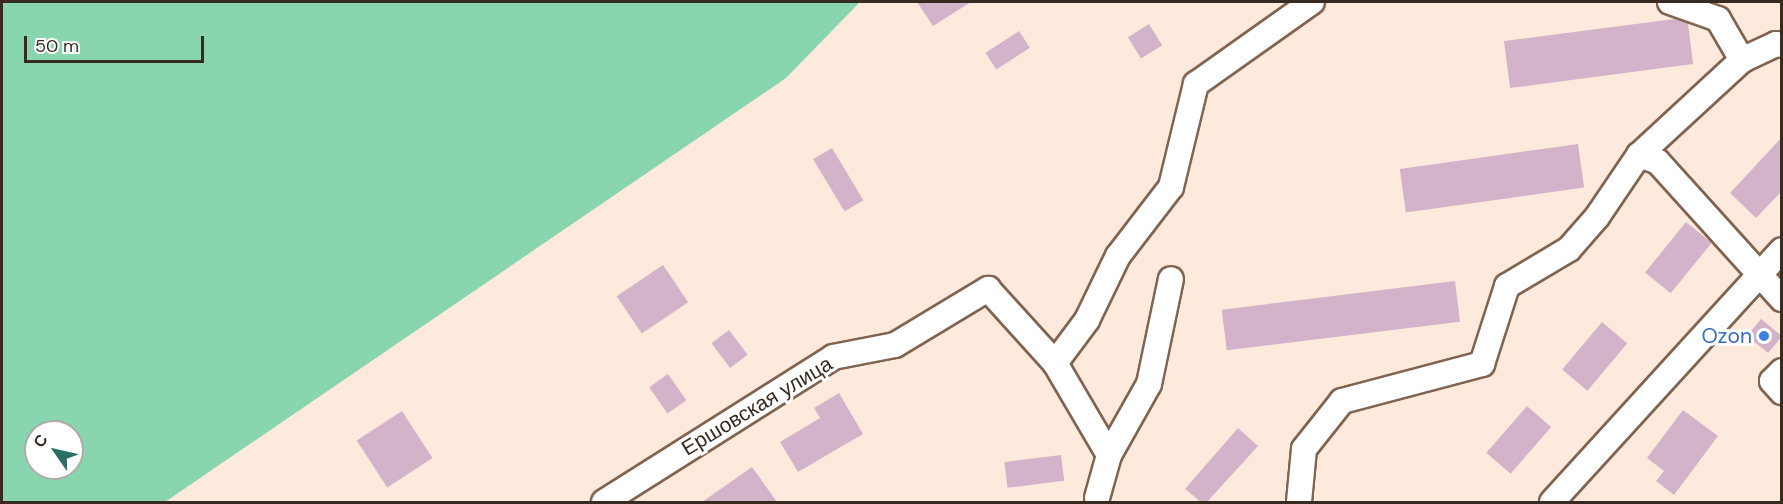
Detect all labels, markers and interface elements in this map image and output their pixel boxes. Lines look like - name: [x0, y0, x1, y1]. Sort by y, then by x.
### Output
- scale bar: [27, 24, 207, 62]
- text: 50 m: [35, 34, 79, 58]
- place label: Ozon: [1702, 323, 1752, 349]
- marker: Ozon: [1757, 329, 1771, 343]
- street label: Ершовская улица: [677, 351, 837, 461]
- north arrow: [24, 420, 84, 480]
- text: С: [28, 430, 52, 451]

